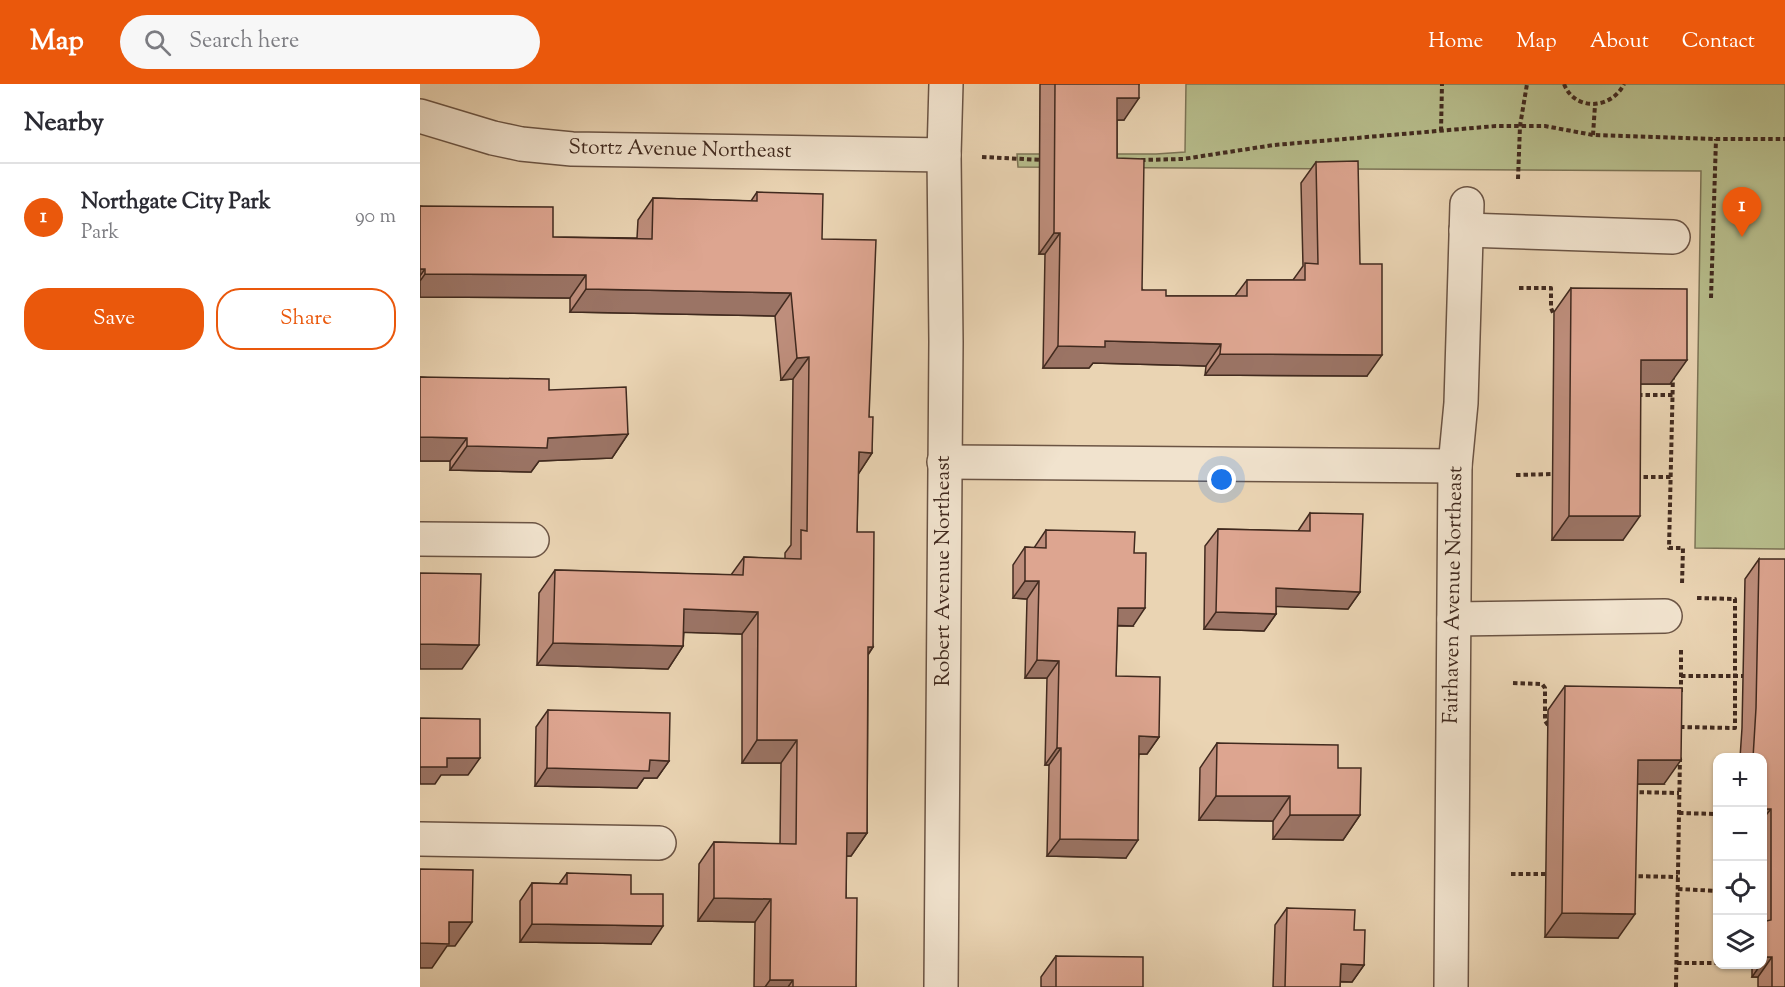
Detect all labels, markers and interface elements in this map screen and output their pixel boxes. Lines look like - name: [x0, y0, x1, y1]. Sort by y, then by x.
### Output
- search box: [120, 15, 540, 69]
- text: Map: [30, 22, 84, 62]
- icon: search: [141, 26, 174, 59]
- text: Search here: [189, 26, 299, 58]
- text: Home: [1428, 27, 1483, 57]
- text: Map: [1516, 27, 1557, 57]
- text: About: [1590, 27, 1649, 57]
- text: Contact: [1682, 27, 1755, 57]
- text: Nearby: [24, 105, 104, 142]
- street label: Stortz Avenue Northeast: [568, 133, 792, 167]
- text: Northgate City Park: [81, 187, 271, 219]
- pin: 1: [1722, 188, 1762, 237]
- text: 1: [40, 203, 47, 232]
- text: 90 m: [355, 203, 396, 232]
- text: Park: [81, 219, 119, 248]
- button: Save: [24, 288, 204, 350]
- button: Share: [216, 288, 396, 350]
- street label: Robert Avenue Northeast: [929, 455, 959, 687]
- your location: [1207, 465, 1236, 494]
- street label: Fairhaven Avenue Northeast: [1437, 466, 1471, 724]
- map controls: [1713, 753, 1767, 969]
- button: +: [1713, 753, 1767, 807]
- button: −: [1713, 807, 1767, 861]
- button: locate: [1713, 861, 1767, 915]
- button: layers: [1713, 915, 1767, 969]

